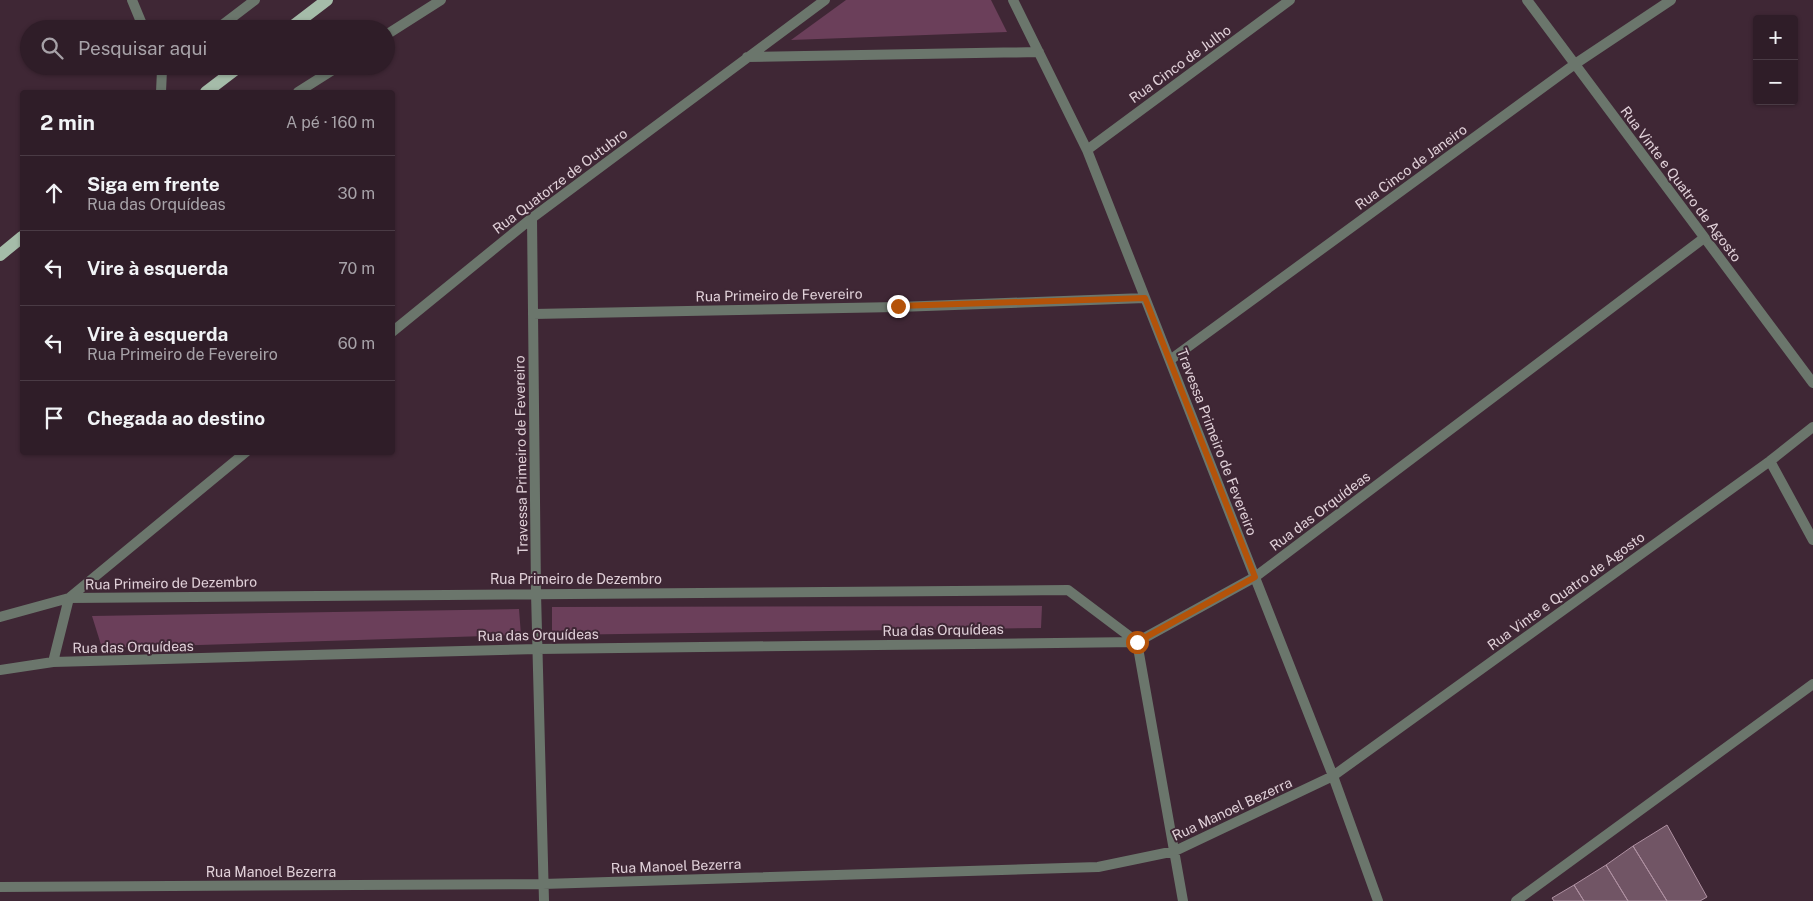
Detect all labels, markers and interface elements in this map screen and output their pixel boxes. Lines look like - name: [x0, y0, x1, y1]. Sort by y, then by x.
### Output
- map controls: [1753, 15, 1798, 105]
- button: +: [1753, 15, 1798, 60]
- search box: [20, 20, 395, 75]
- street label: Rua Cinco de Julho: [1126, 22, 1234, 106]
- icon: search: [38, 34, 66, 62]
- text: Pesquisar aqui: [78, 37, 207, 59]
- button: −: [1753, 60, 1798, 105]
- street label: Rua Vinte e Quatro de Agosto: [1617, 103, 1745, 265]
- text: 2 min: [40, 110, 95, 135]
- text: A pé · 160 m: [286, 113, 375, 132]
- street label: Rua Cinco de Janeiro: [1352, 121, 1470, 213]
- street label: Rua Quatorze de Outubro: [490, 125, 631, 237]
- text: Siga em frente: [87, 173, 220, 195]
- icon: ahead: [40, 179, 68, 207]
- text: 30 m: [338, 184, 375, 203]
- text: Rua das Orquídeas: [87, 195, 226, 214]
- icon: left: [40, 254, 68, 282]
- text: Vire à esquerda: [87, 257, 228, 279]
- text: 70 m: [338, 259, 375, 278]
- street label: Rua Primeiro de Fevereiro: [695, 286, 863, 304]
- route end: [887, 295, 910, 318]
- text: Vire à esquerda: [87, 323, 228, 345]
- icon: left: [40, 329, 68, 357]
- text: 60 m: [338, 334, 375, 353]
- text: Rua Primeiro de Fevereiro: [87, 345, 278, 364]
- street label: Travessa Primeiro de Fevereiro: [1174, 346, 1260, 538]
- street label: Travessa Primeiro de Fevereiro: [511, 355, 531, 555]
- icon: arrive: [40, 404, 68, 432]
- text: Chegada ao destino: [87, 407, 265, 429]
- street label: Rua das Orquídeas: [1267, 468, 1373, 554]
- street label: Rua Vinte e Quatro de Agosto: [1484, 529, 1648, 653]
- street label: Rua Primeiro de Dezembro: [490, 571, 662, 587]
- street label: Rua Primeiro de Dezembro: [85, 573, 257, 592]
- street label: Rua das Orquídeas: [882, 621, 1004, 639]
- street label: Rua das Orquídeas: [477, 626, 599, 644]
- route start: [1126, 631, 1149, 654]
- street label: Rua das Orquídeas: [72, 638, 194, 656]
- street label: Rua Manoel Bezerra: [1169, 774, 1295, 844]
- street label: Rua Manoel Bezerra: [610, 856, 742, 876]
- street label: Rua Manoel Bezerra: [206, 864, 336, 880]

